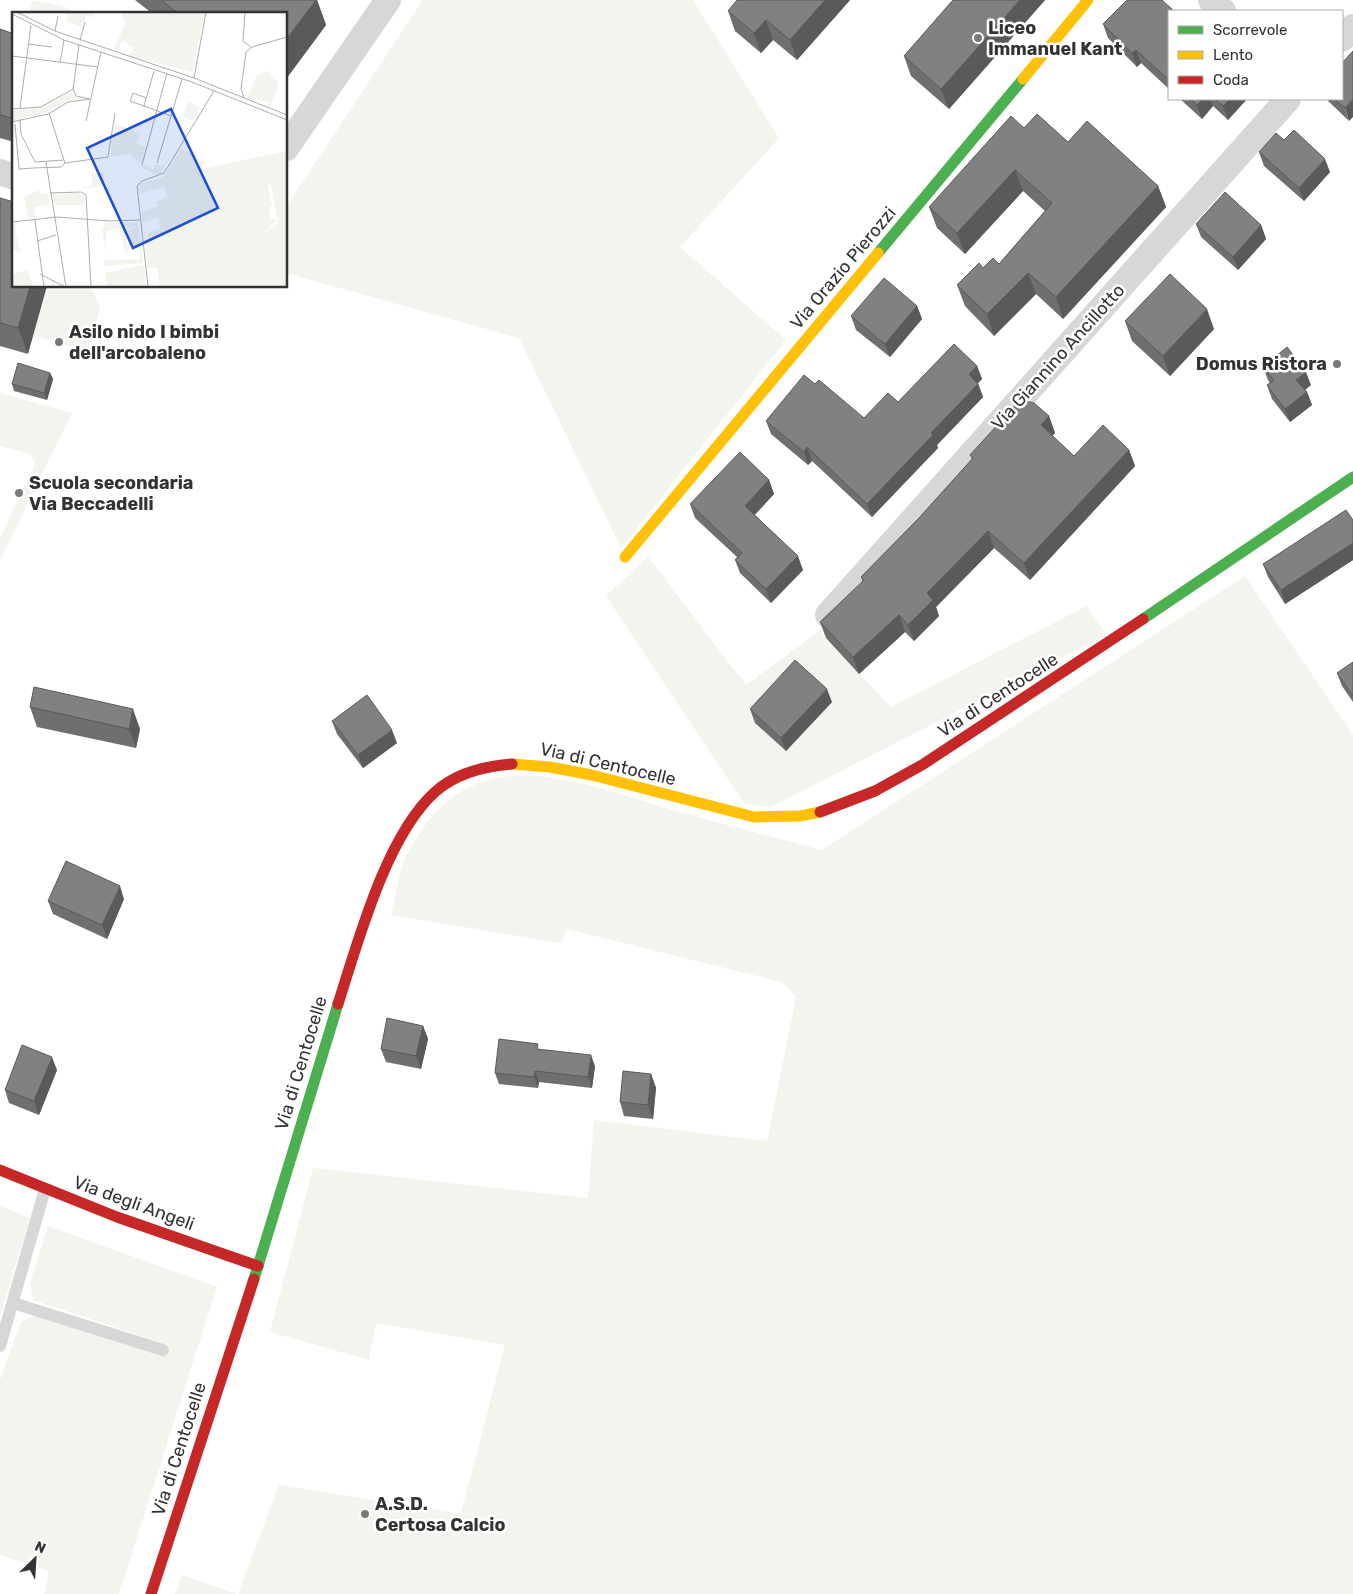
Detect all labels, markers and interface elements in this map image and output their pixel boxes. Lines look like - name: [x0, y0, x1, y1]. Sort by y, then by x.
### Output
- legend: [1168, 10, 1343, 100]
- inset map: [12, 12, 288, 288]
- place label: Liceo Immanuel Kant: [988, 17, 1123, 60]
- text: Scorrevole: [1213, 21, 1287, 39]
- marker: Liceo Immanuel Kant: [972, 32, 984, 44]
- text: Lento: [1213, 46, 1253, 64]
- text: Coda: [1213, 71, 1249, 89]
- street label: Via Orazio Pierozzi: [785, 202, 901, 334]
- street label: Via Giannino Ancillotto: [987, 279, 1129, 435]
- place label: Asilo nido I bimbi dell'arcobaleno: [69, 321, 219, 364]
- marker: Asilo nido I bimbi dell'arcobaleno: [53, 336, 65, 348]
- place label: Domus Ristora: [1196, 353, 1327, 375]
- marker: Domus Ristora: [1331, 358, 1343, 370]
- place label: Scuola secondaria Via Beccadelli: [29, 472, 193, 515]
- marker: Scuola secondaria Via Beccadelli: [13, 487, 25, 499]
- street label: Via di Centocelle: [934, 648, 1062, 742]
- street label: Via di Centocelle: [538, 738, 678, 790]
- street label: Via di Centocelle: [270, 993, 332, 1133]
- street label: Via degli Angeli: [70, 1171, 198, 1235]
- street label: Via di Centocelle: [147, 1380, 211, 1518]
- place label: A.S.D. Certosa Calcio: [375, 1493, 505, 1536]
- marker: A.S.D. Certosa Calcio: [359, 1508, 371, 1520]
- north arrow: [10, 1534, 60, 1584]
- text: N: [32, 1538, 48, 1558]

